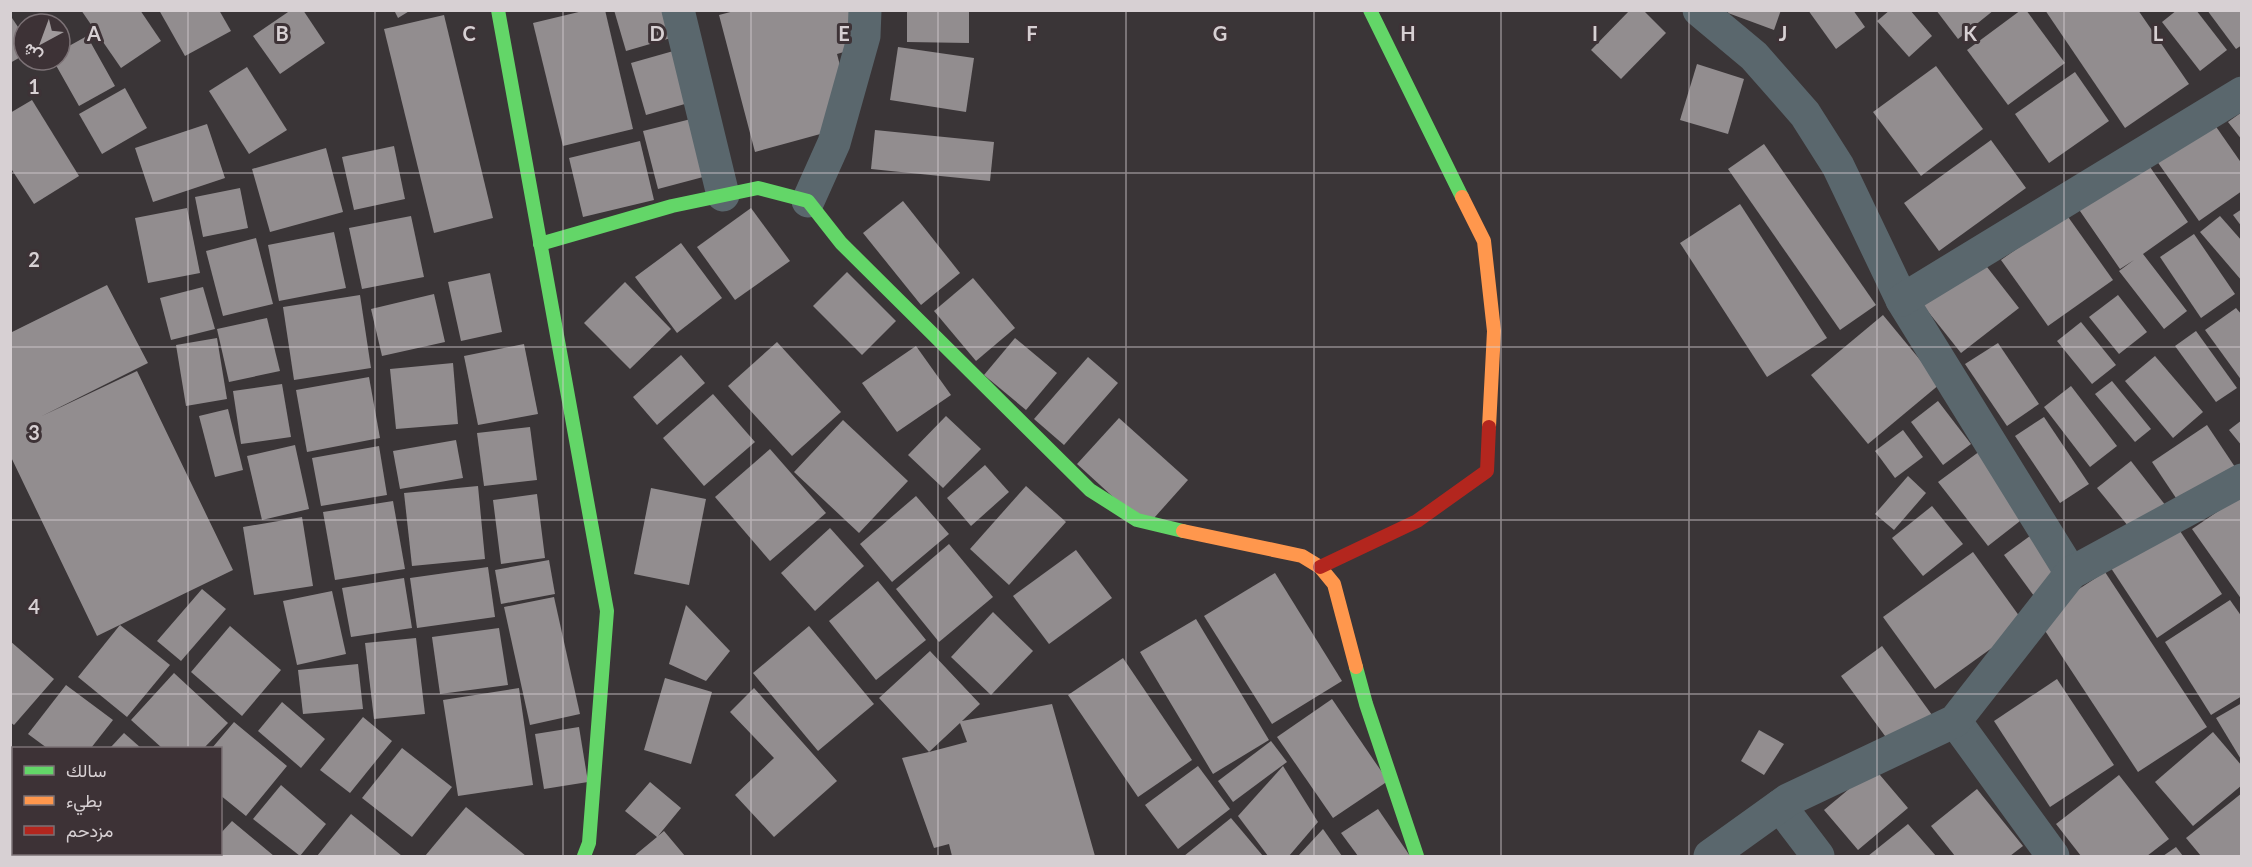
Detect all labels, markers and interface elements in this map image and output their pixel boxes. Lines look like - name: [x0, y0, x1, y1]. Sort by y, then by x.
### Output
- north arrow: [12, 12, 72, 72]
- text: A: [86, 21, 101, 45]
- text: B: [275, 21, 289, 45]
- text: C: [462, 21, 476, 45]
- text: D: [649, 21, 665, 45]
- text: E: [838, 21, 850, 45]
- text: F: [1026, 21, 1038, 45]
- text: G: [1213, 21, 1227, 45]
- text: H: [1400, 21, 1416, 45]
- text: I: [1592, 21, 1598, 45]
- text: J: [1779, 21, 1787, 45]
- text: K: [1963, 21, 1977, 45]
- text: L: [2153, 21, 2164, 45]
- text: ش: [18, 39, 46, 67]
- text: 1: [28, 74, 40, 98]
- text: 2: [28, 247, 40, 271]
- text: 3: [28, 420, 40, 444]
- text: 4: [28, 594, 40, 618]
- legend: [12, 747, 222, 855]
- text: سالك: [66, 759, 106, 781]
- text: بطيء: [66, 789, 102, 816]
- text: مزدحم: [66, 819, 113, 843]

